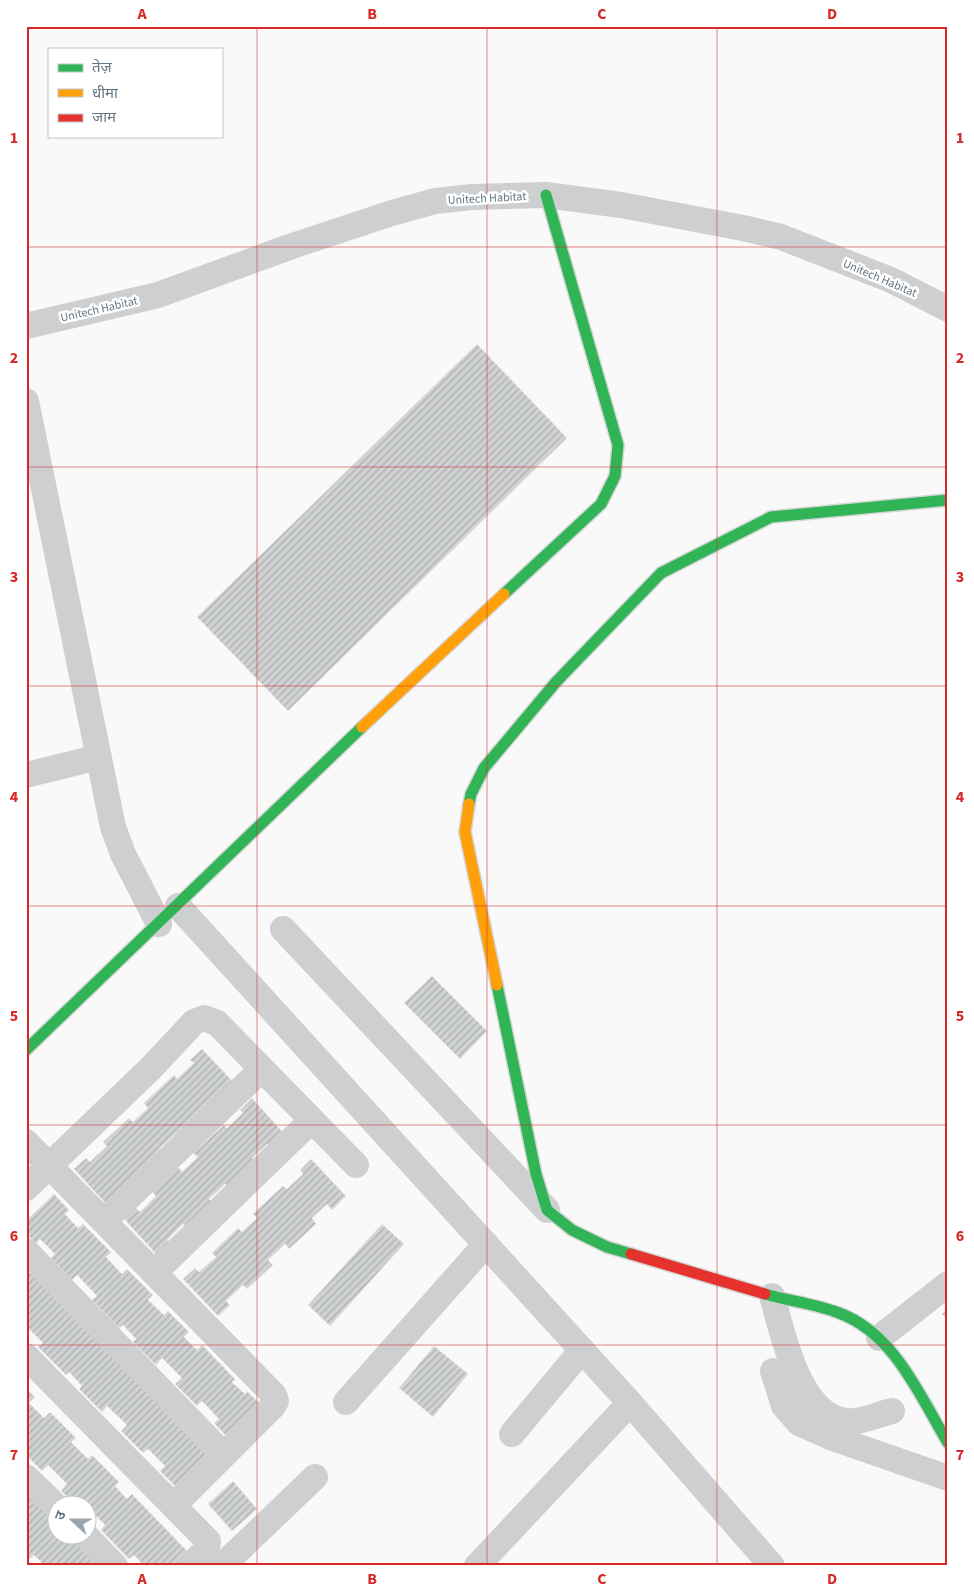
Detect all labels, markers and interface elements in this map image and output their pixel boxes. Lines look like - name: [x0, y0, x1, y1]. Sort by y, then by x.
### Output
- text: A: [136, 3, 147, 25]
- text: B: [367, 3, 377, 25]
- text: C: [597, 3, 607, 25]
- text: D: [827, 3, 837, 25]
- legend: [48, 48, 222, 138]
- text: तेज़: [92, 57, 113, 78]
- text: धीमा: [92, 83, 119, 104]
- text: जाम: [92, 107, 117, 128]
- text: 1: [10, 127, 18, 149]
- text: 1: [956, 127, 964, 149]
- street label: Unitech Habitat: [447, 188, 527, 209]
- street label: Unitech Habitat: [840, 255, 919, 302]
- street label: Unitech Habitat: [59, 292, 139, 327]
- text: 2: [10, 347, 18, 369]
- text: 2: [956, 347, 964, 369]
- text: 3: [10, 566, 18, 588]
- text: 3: [956, 566, 964, 588]
- text: 4: [10, 786, 19, 808]
- text: 4: [956, 786, 965, 808]
- text: 5: [10, 1005, 18, 1027]
- text: 5: [956, 1005, 964, 1027]
- text: 6: [10, 1225, 18, 1247]
- text: 6: [956, 1225, 964, 1247]
- text: 7: [10, 1444, 18, 1466]
- text: 7: [956, 1444, 964, 1466]
- north arrow: [48, 1494, 98, 1544]
- text: उ: [50, 1508, 72, 1523]
- text: A: [136, 1568, 147, 1590]
- text: B: [367, 1568, 377, 1590]
- text: C: [597, 1568, 607, 1590]
- text: D: [827, 1568, 837, 1590]

